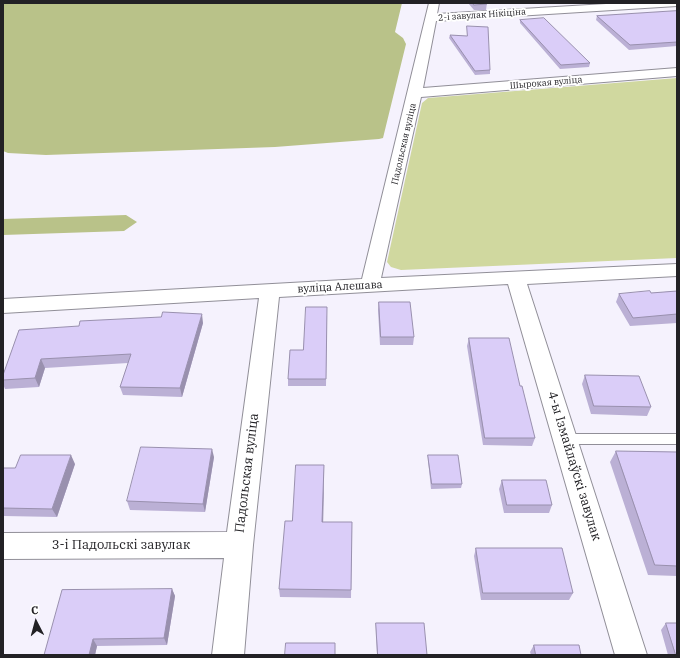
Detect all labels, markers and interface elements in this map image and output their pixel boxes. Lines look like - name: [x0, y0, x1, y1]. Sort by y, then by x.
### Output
- street label: 2-і завулак Нікіціна: [438, 7, 526, 23]
- street label: Шырокая вуліца: [509, 74, 583, 92]
- street label: Падольская вуліца: [389, 102, 419, 186]
- street label: вуліца Алешава: [297, 278, 383, 296]
- street label: 4-ы Ізмайлаўскі завулак: [544, 389, 604, 543]
- street label: Падольская вуліца: [232, 412, 262, 534]
- street label: 3-і Падольскі завулак: [52, 537, 190, 553]
- north arrow: [16, 602, 56, 642]
- text: С: [30, 603, 39, 617]

